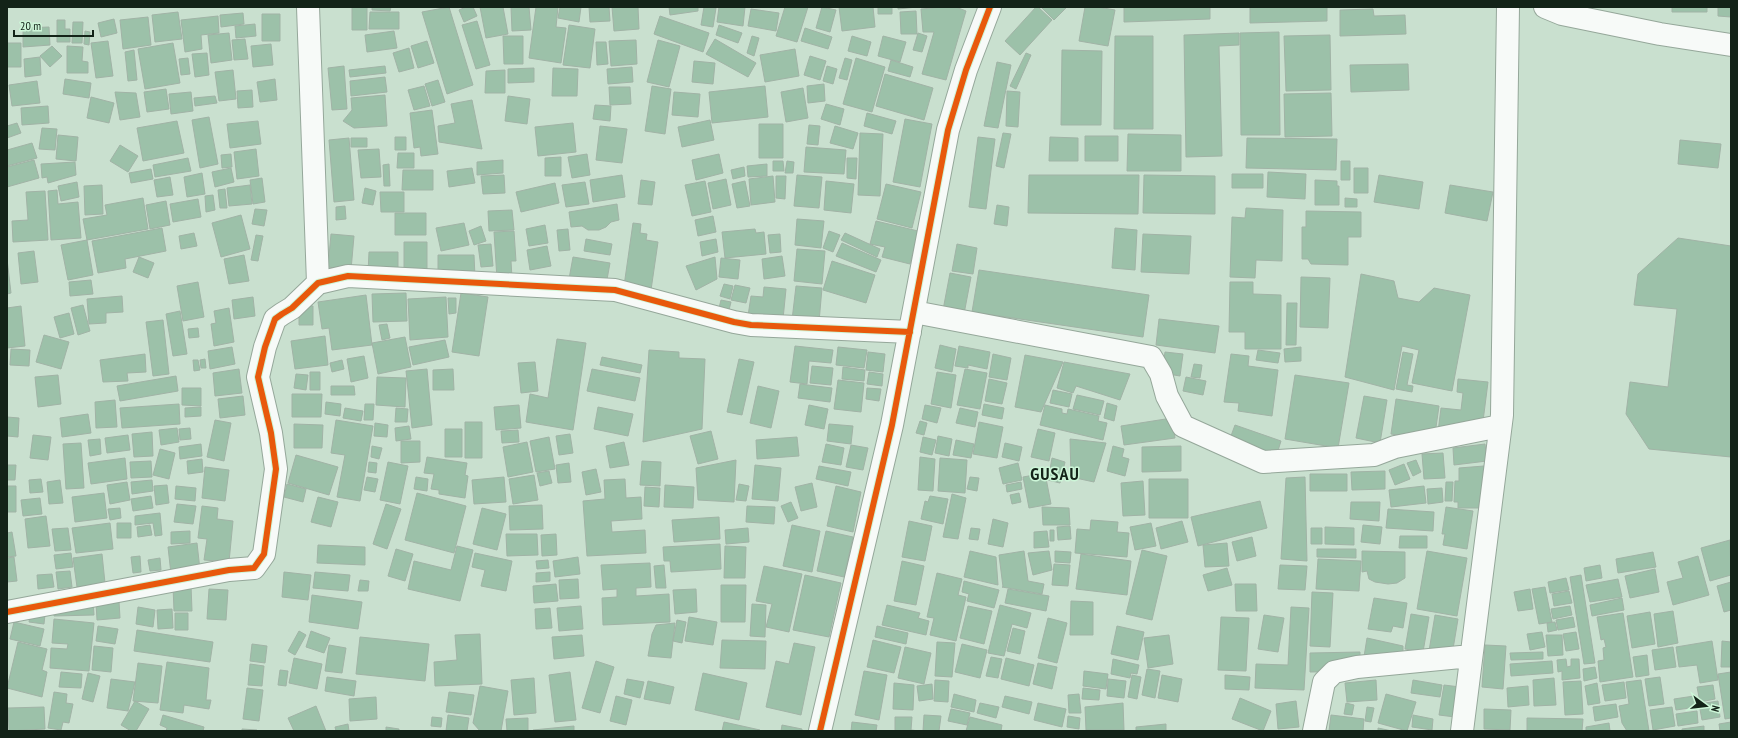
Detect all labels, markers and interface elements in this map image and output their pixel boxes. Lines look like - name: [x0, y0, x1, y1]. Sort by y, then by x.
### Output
- scale bar: [14, 12, 93, 38]
- text: 20 m: [20, 18, 41, 33]
- district label: GUSAU: [1030, 462, 1080, 485]
- north arrow: [1686, 686, 1726, 726]
- text: N: [1708, 704, 1723, 713]

